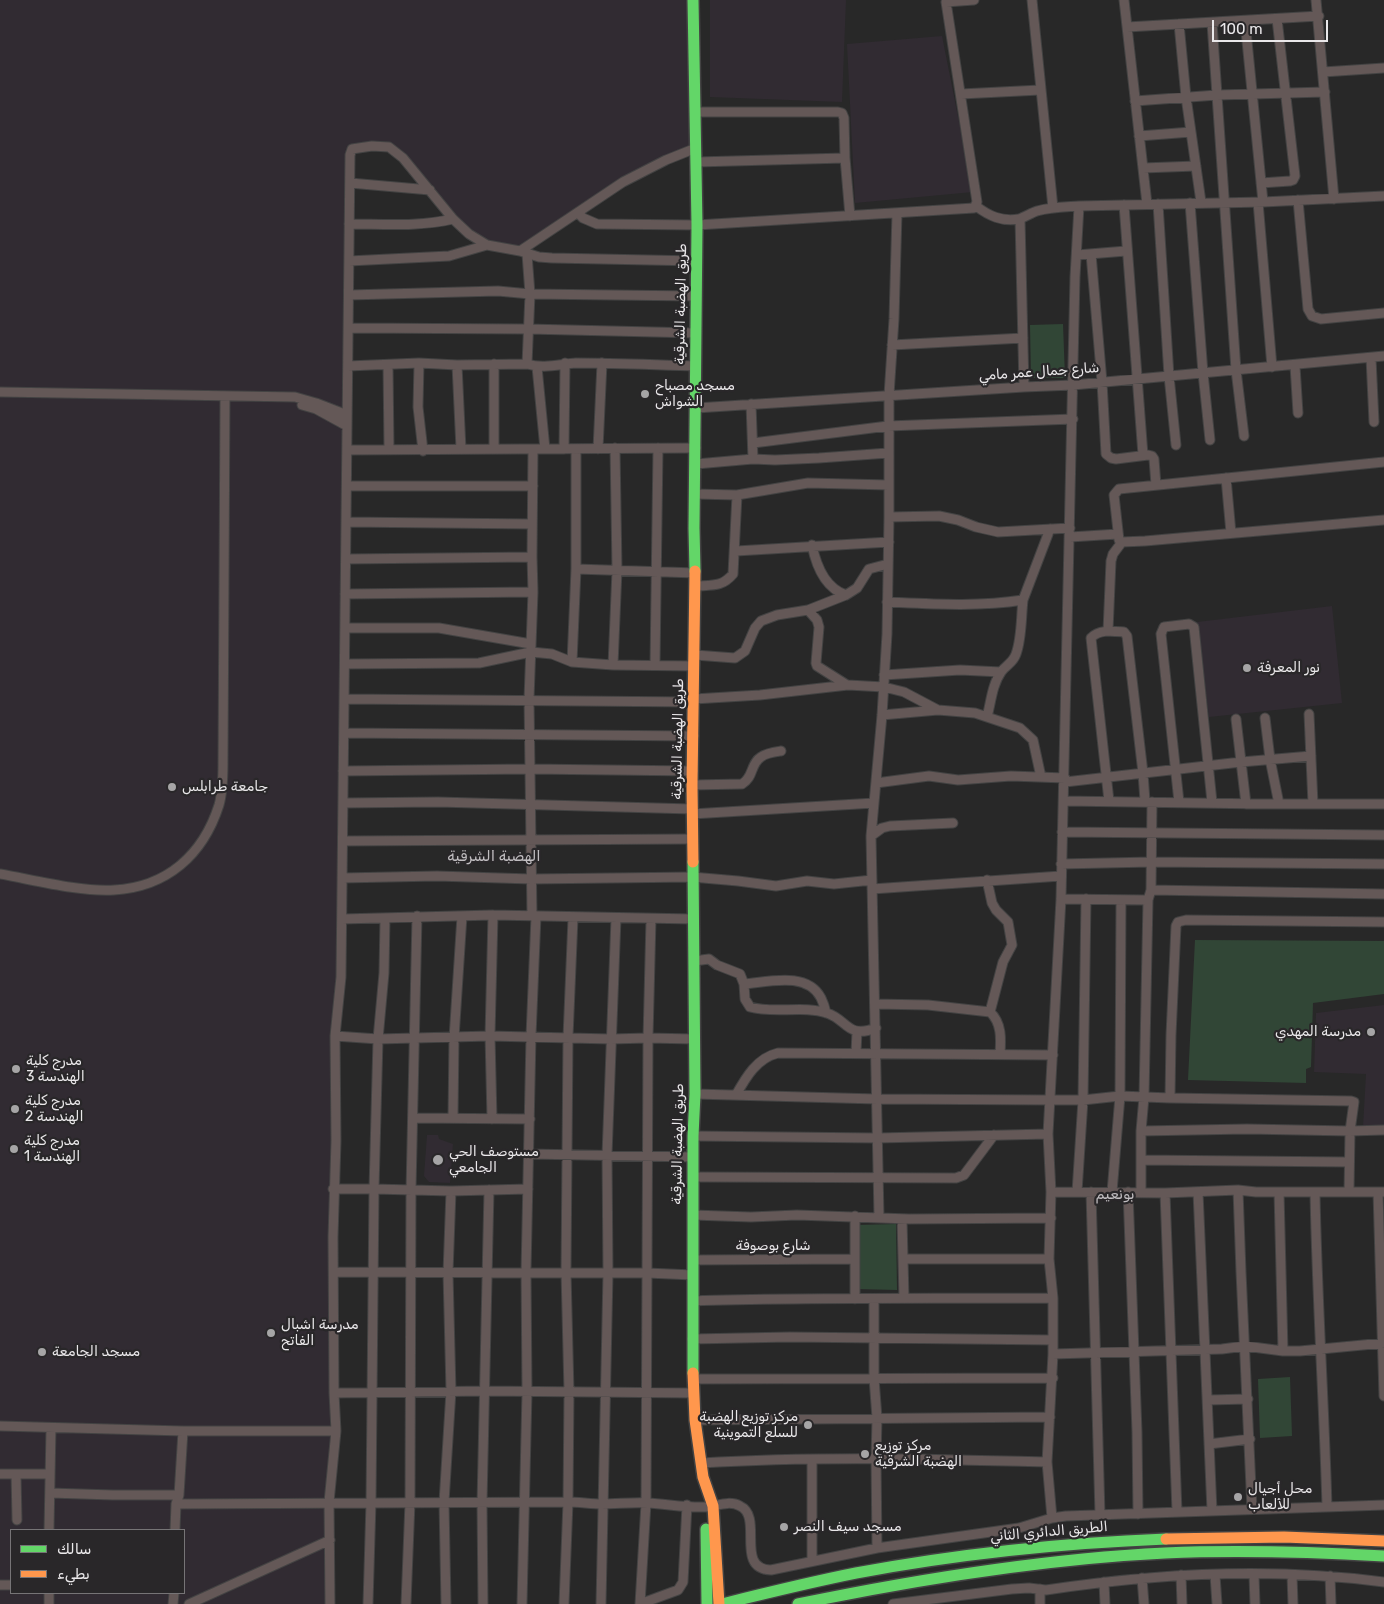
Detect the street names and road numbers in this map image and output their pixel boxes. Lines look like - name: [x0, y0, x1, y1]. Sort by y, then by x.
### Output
- street label: طريق الهضبة الشرقية: [672, 243, 690, 365]
- street label: شارع جمال عمر مامي: [978, 359, 1100, 385]
- street label: طريق الهضبة الشرقية: [669, 678, 687, 800]
- street label: طريق الهضبة الشرقية: [669, 1083, 687, 1205]
- street label: شارع بوصوفة: [735, 1238, 811, 1254]
- street label: الطريق الدائري الثاني: [990, 1518, 1108, 1546]

